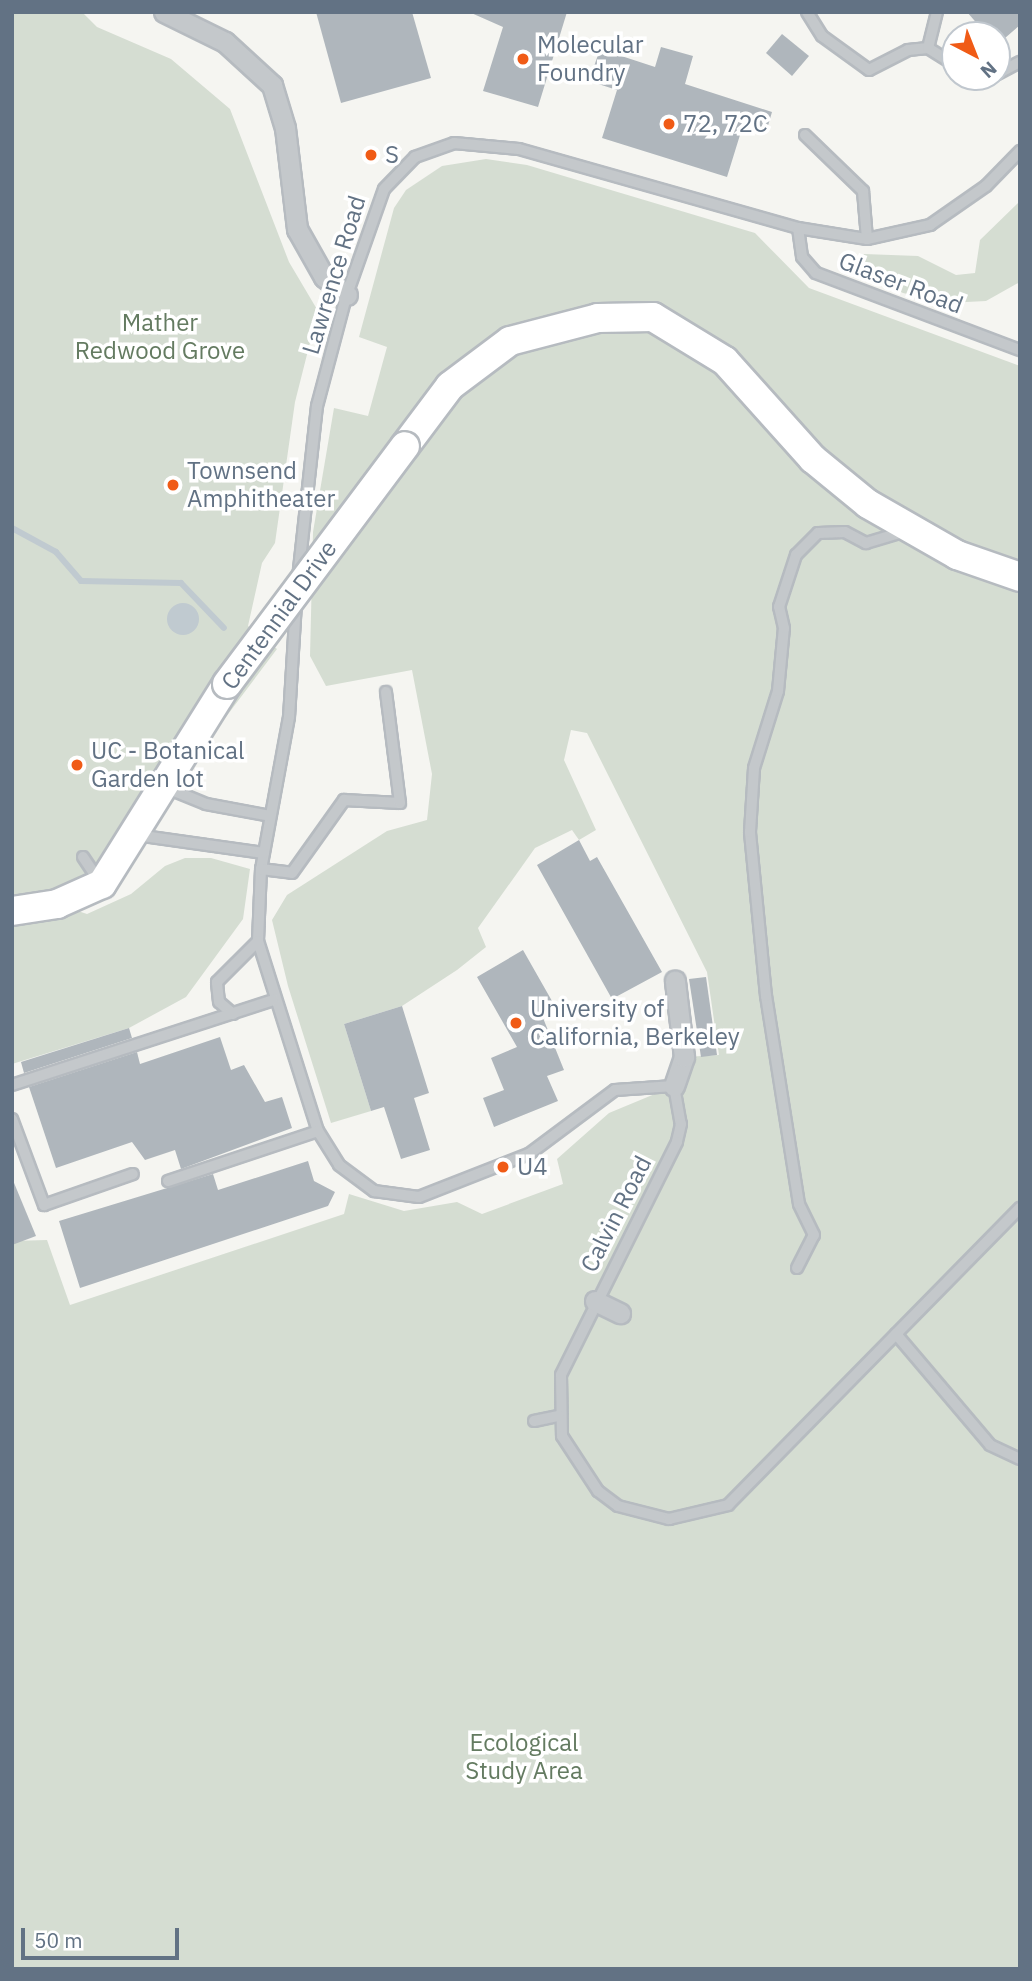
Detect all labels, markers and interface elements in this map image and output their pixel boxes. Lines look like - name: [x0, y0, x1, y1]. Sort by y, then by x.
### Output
- north arrow: [941, 21, 1011, 91]
- place label: Molecular Foundry: [537, 31, 643, 87]
- marker: Molecular Foundry: [515, 51, 531, 67]
- text: N: [976, 57, 1002, 84]
- place label: 72, 72C: [683, 110, 768, 138]
- marker: 72, 72C: [661, 116, 677, 132]
- place label: S: [385, 141, 399, 169]
- marker: S: [363, 147, 379, 163]
- street label: Lawrence Road: [296, 192, 372, 358]
- street label: Glaser Road: [835, 246, 967, 320]
- park label: Mather Redwood Grove: [75, 309, 245, 365]
- place label: Townsend Amphitheater: [187, 457, 335, 513]
- marker: Townsend Amphitheater: [165, 477, 181, 493]
- street label: Centennial Drive: [215, 535, 343, 695]
- place label: UC - Botanical Garden lot: [91, 737, 244, 793]
- marker: UC - Botanical Garden lot: [69, 757, 85, 773]
- place label: University of California, Berkeley: [530, 995, 740, 1051]
- marker: University of California, Berkeley: [508, 1015, 524, 1031]
- street label: Calvin Road: [575, 1151, 657, 1277]
- place label: U4: [517, 1153, 548, 1181]
- marker: U4: [495, 1159, 511, 1175]
- park label: Ecological Study Area: [465, 1729, 583, 1785]
- scale bar: [24, 1914, 182, 1958]
- text: 50 m: [34, 1926, 83, 1954]

